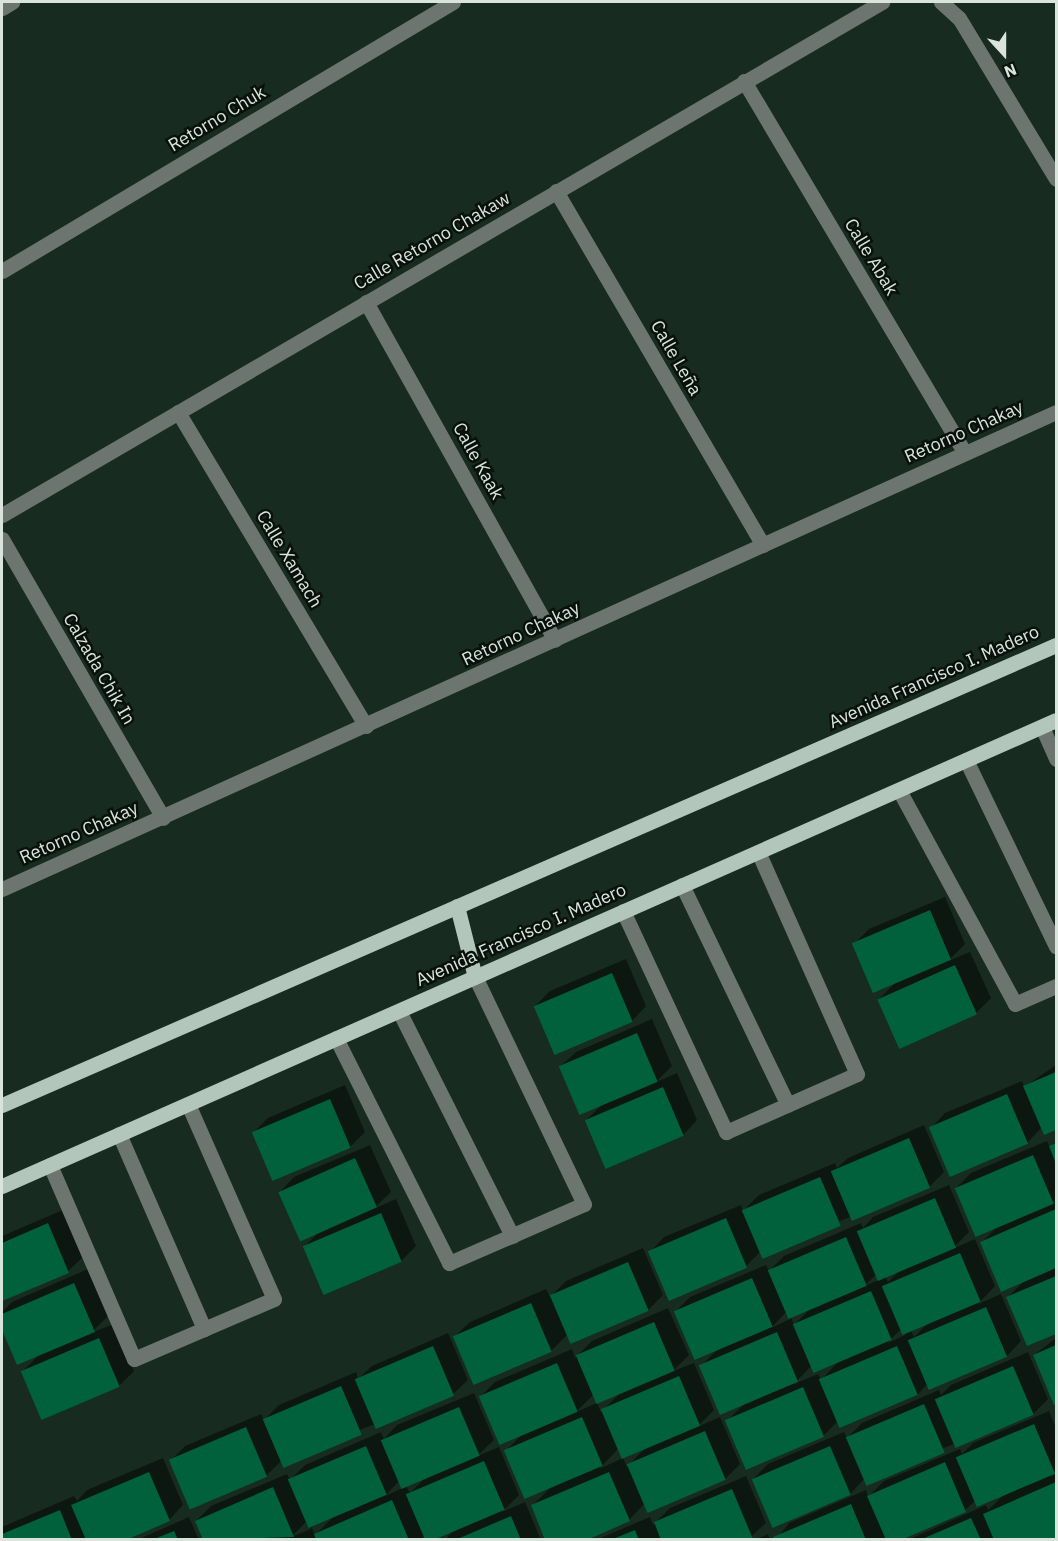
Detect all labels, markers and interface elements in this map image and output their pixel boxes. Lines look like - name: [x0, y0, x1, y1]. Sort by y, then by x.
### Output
- north arrow: [974, 24, 1034, 84]
- text: N: [1001, 59, 1019, 82]
- street label: Retorno Chuk: [164, 81, 270, 157]
- street label: Calle Retorno Chakaw: [350, 187, 514, 295]
- street label: Calle Abak: [840, 215, 902, 299]
- street label: Calle Leña: [646, 317, 706, 399]
- street label: Retorno Chakay: [901, 396, 1027, 468]
- street label: Calle Kaak: [448, 419, 508, 503]
- street label: Calle Xamach: [251, 506, 327, 612]
- street label: Retorno Chakay: [459, 597, 583, 671]
- street label: Calzada Chik In: [58, 609, 140, 729]
- street label: Avenida Francisco I. Madero: [825, 621, 1043, 733]
- street label: Retorno Chakay: [16, 797, 142, 869]
- street label: Avenida Francisco I. Madero: [412, 879, 630, 991]

